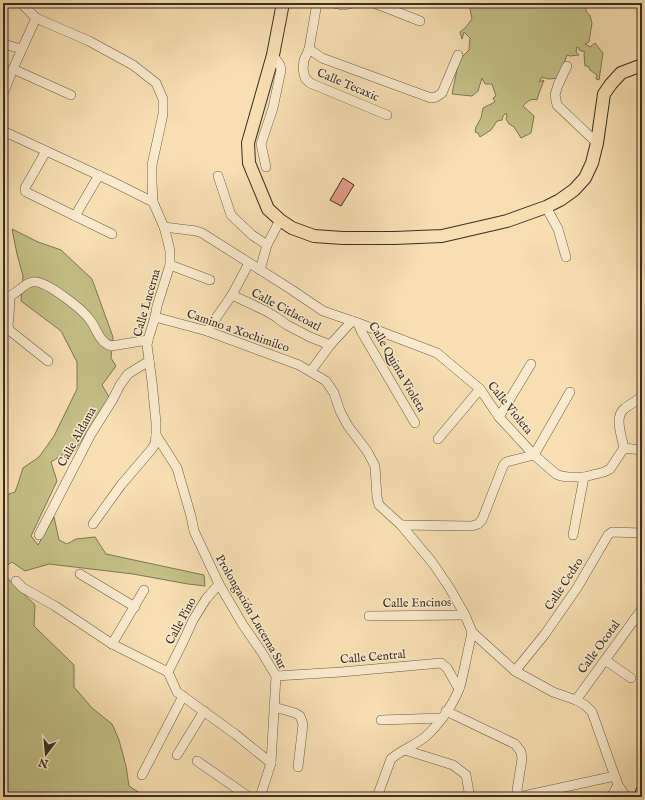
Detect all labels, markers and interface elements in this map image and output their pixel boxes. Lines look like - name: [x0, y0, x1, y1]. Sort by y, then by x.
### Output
- street label: Calle Tecaxic: [315, 65, 381, 105]
- street label: Calle Lucerna: [130, 267, 164, 339]
- street label: Calle Citlacoatl: [249, 285, 324, 335]
- street label: Camino a Xochimilco: [185, 306, 292, 356]
- street label: Calle Quinta Violeta: [365, 319, 429, 415]
- street label: Calle Violeta: [484, 378, 536, 438]
- street label: Calle Aldama: [54, 404, 100, 469]
- street label: Prolongación Lucerna Sur: [212, 552, 290, 673]
- street label: Calle Cedro: [541, 554, 587, 613]
- street label: Calle Pino: [162, 594, 200, 647]
- street label: Calle Encinos: [383, 595, 451, 611]
- street label: Calle Ocotal: [575, 617, 624, 677]
- street label: Calle Central: [340, 647, 407, 667]
- north arrow: [26, 734, 66, 774]
- text: N: [37, 754, 51, 771]

